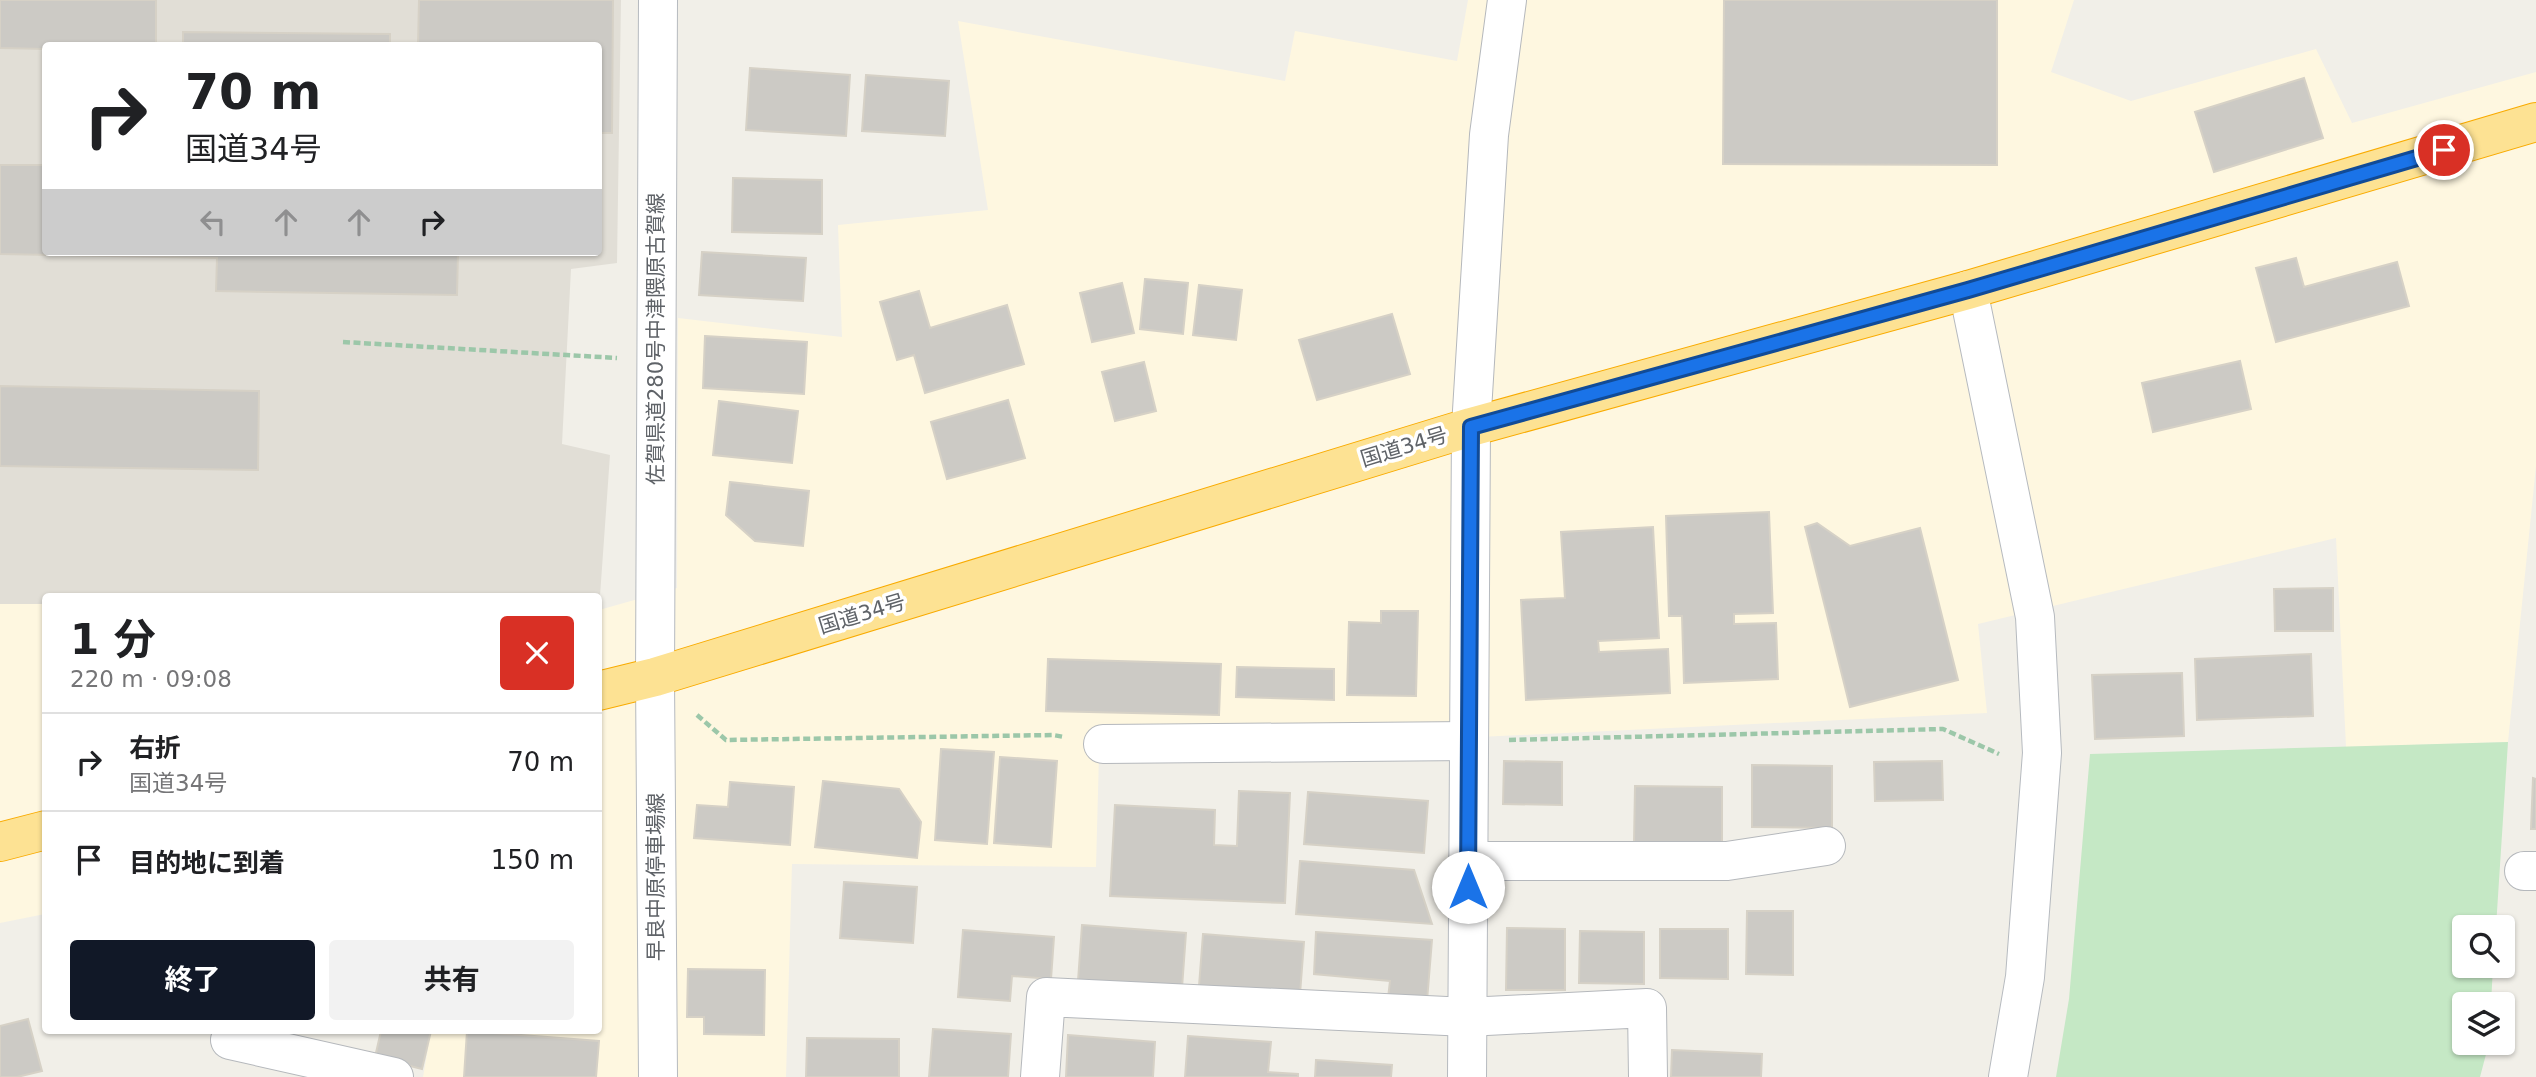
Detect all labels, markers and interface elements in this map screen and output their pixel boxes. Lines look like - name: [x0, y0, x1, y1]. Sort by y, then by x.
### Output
- text: 70 m: [185, 64, 321, 121]
- icon: right: [70, 70, 161, 161]
- pin: [2414, 120, 2474, 180]
- text: 国道34号: [185, 130, 322, 168]
- icon: arrive: [2425, 131, 2463, 169]
- street label: 佐賀県道280号中津隈原古賀線: [644, 193, 668, 485]
- icon: left: [194, 203, 232, 241]
- icon: ahead: [267, 203, 305, 241]
- icon: ahead: [340, 203, 378, 241]
- icon: right: [413, 203, 451, 241]
- street label: 国道34号: [1358, 422, 1450, 472]
- street label: 国道34号: [816, 589, 908, 639]
- text: 1 分: [70, 615, 156, 664]
- button: close: [500, 616, 574, 690]
- text: 220 m · 09:08: [70, 666, 232, 692]
- text: 右折: [129, 733, 181, 763]
- icon: right: [70, 743, 108, 781]
- text: 70 m: [507, 747, 574, 777]
- text: 国道34号: [129, 770, 227, 796]
- street label: 早良中原停車場線: [644, 793, 668, 961]
- icon: arrive: [70, 841, 108, 879]
- text: 150 m: [491, 845, 574, 875]
- text: 目的地に到着: [129, 848, 285, 878]
- position arrow: [1431, 850, 1505, 924]
- map controls: [2452, 915, 2515, 1055]
- button: search: [2452, 915, 2515, 978]
- button: 終了: [70, 940, 315, 1020]
- button: 共有: [329, 940, 574, 1020]
- button: layers: [2452, 992, 2515, 1055]

